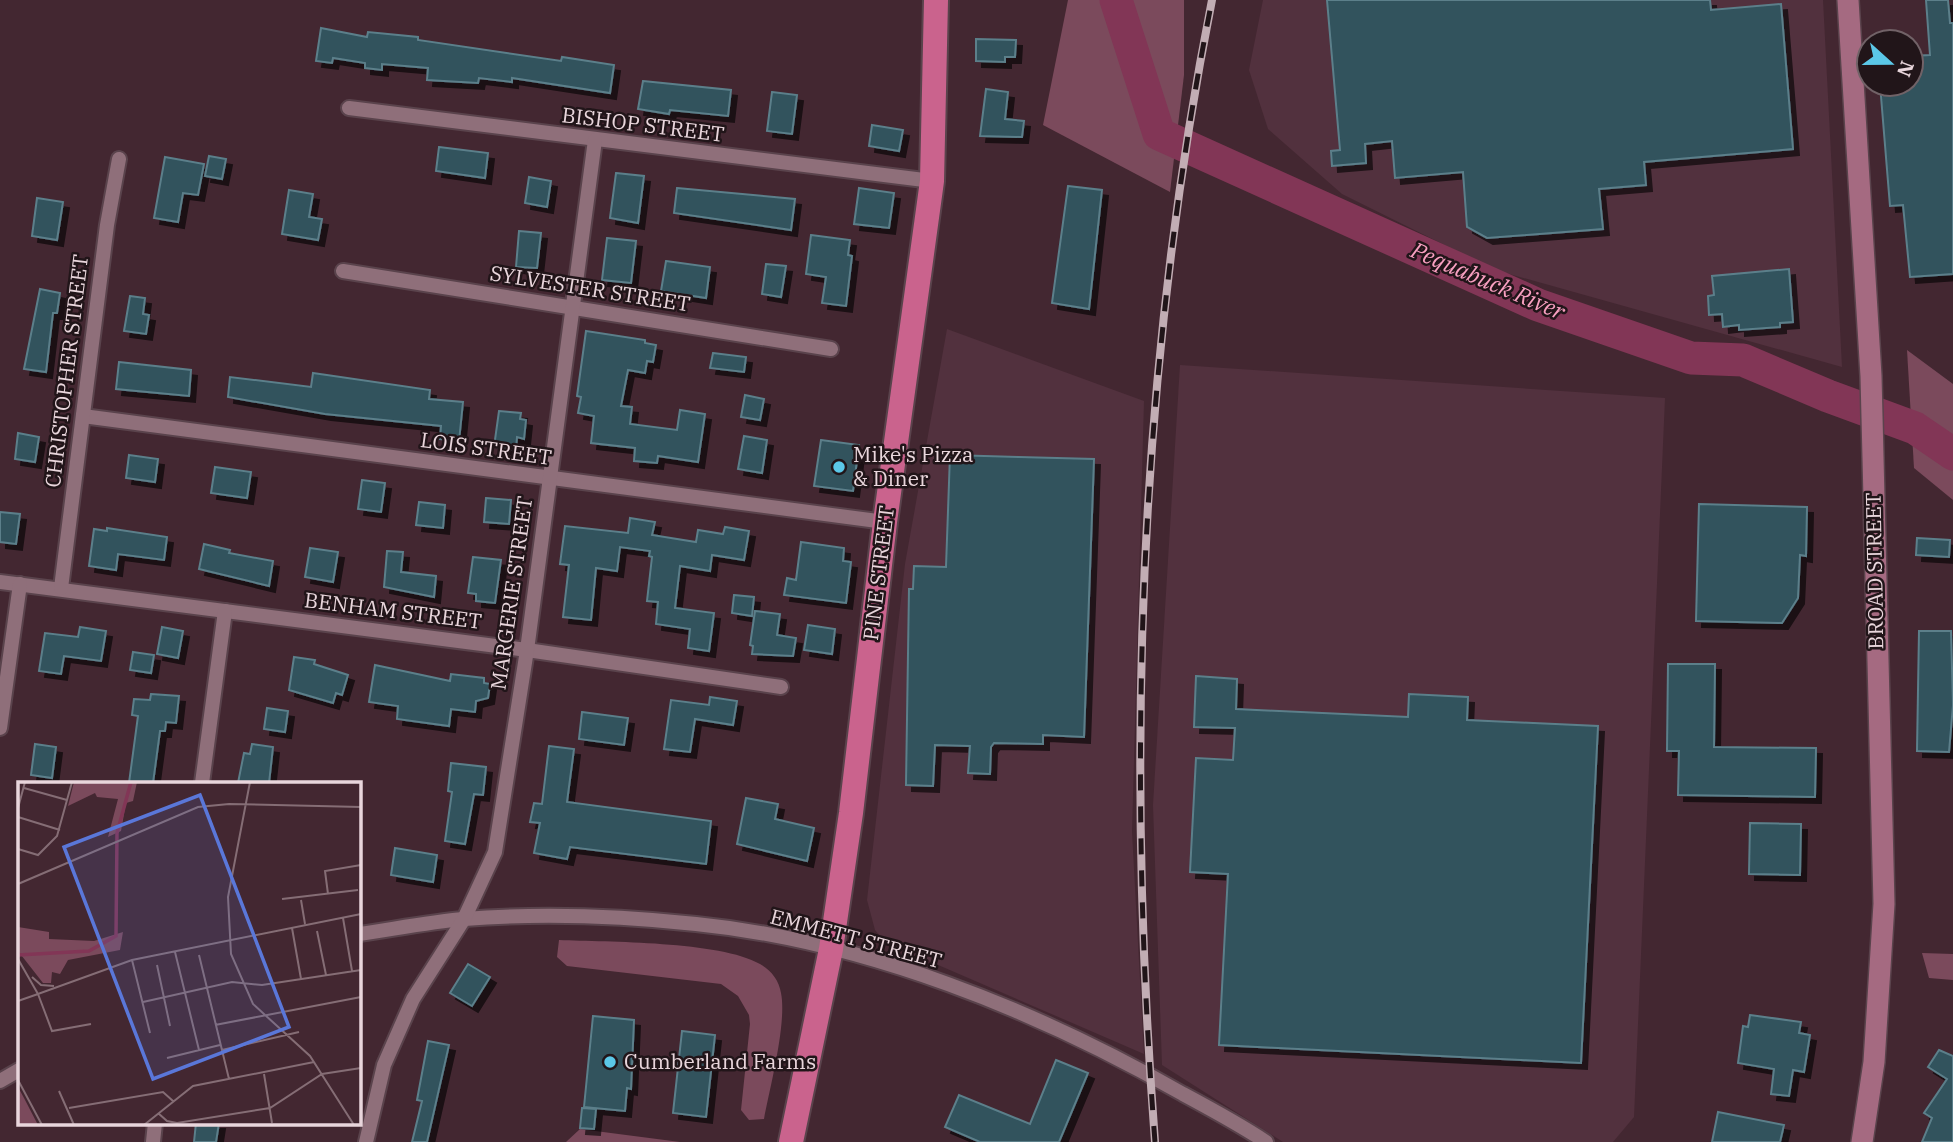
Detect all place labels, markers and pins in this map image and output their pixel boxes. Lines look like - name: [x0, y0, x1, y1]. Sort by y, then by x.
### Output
- place label: Mike's Pizza & Diner: [853, 440, 973, 492]
- marker: Mike's Pizza & Diner: [831, 459, 847, 475]
- place label: Cumberland Farms: [624, 1047, 816, 1075]
- marker: Cumberland Farms: [602, 1054, 618, 1070]

